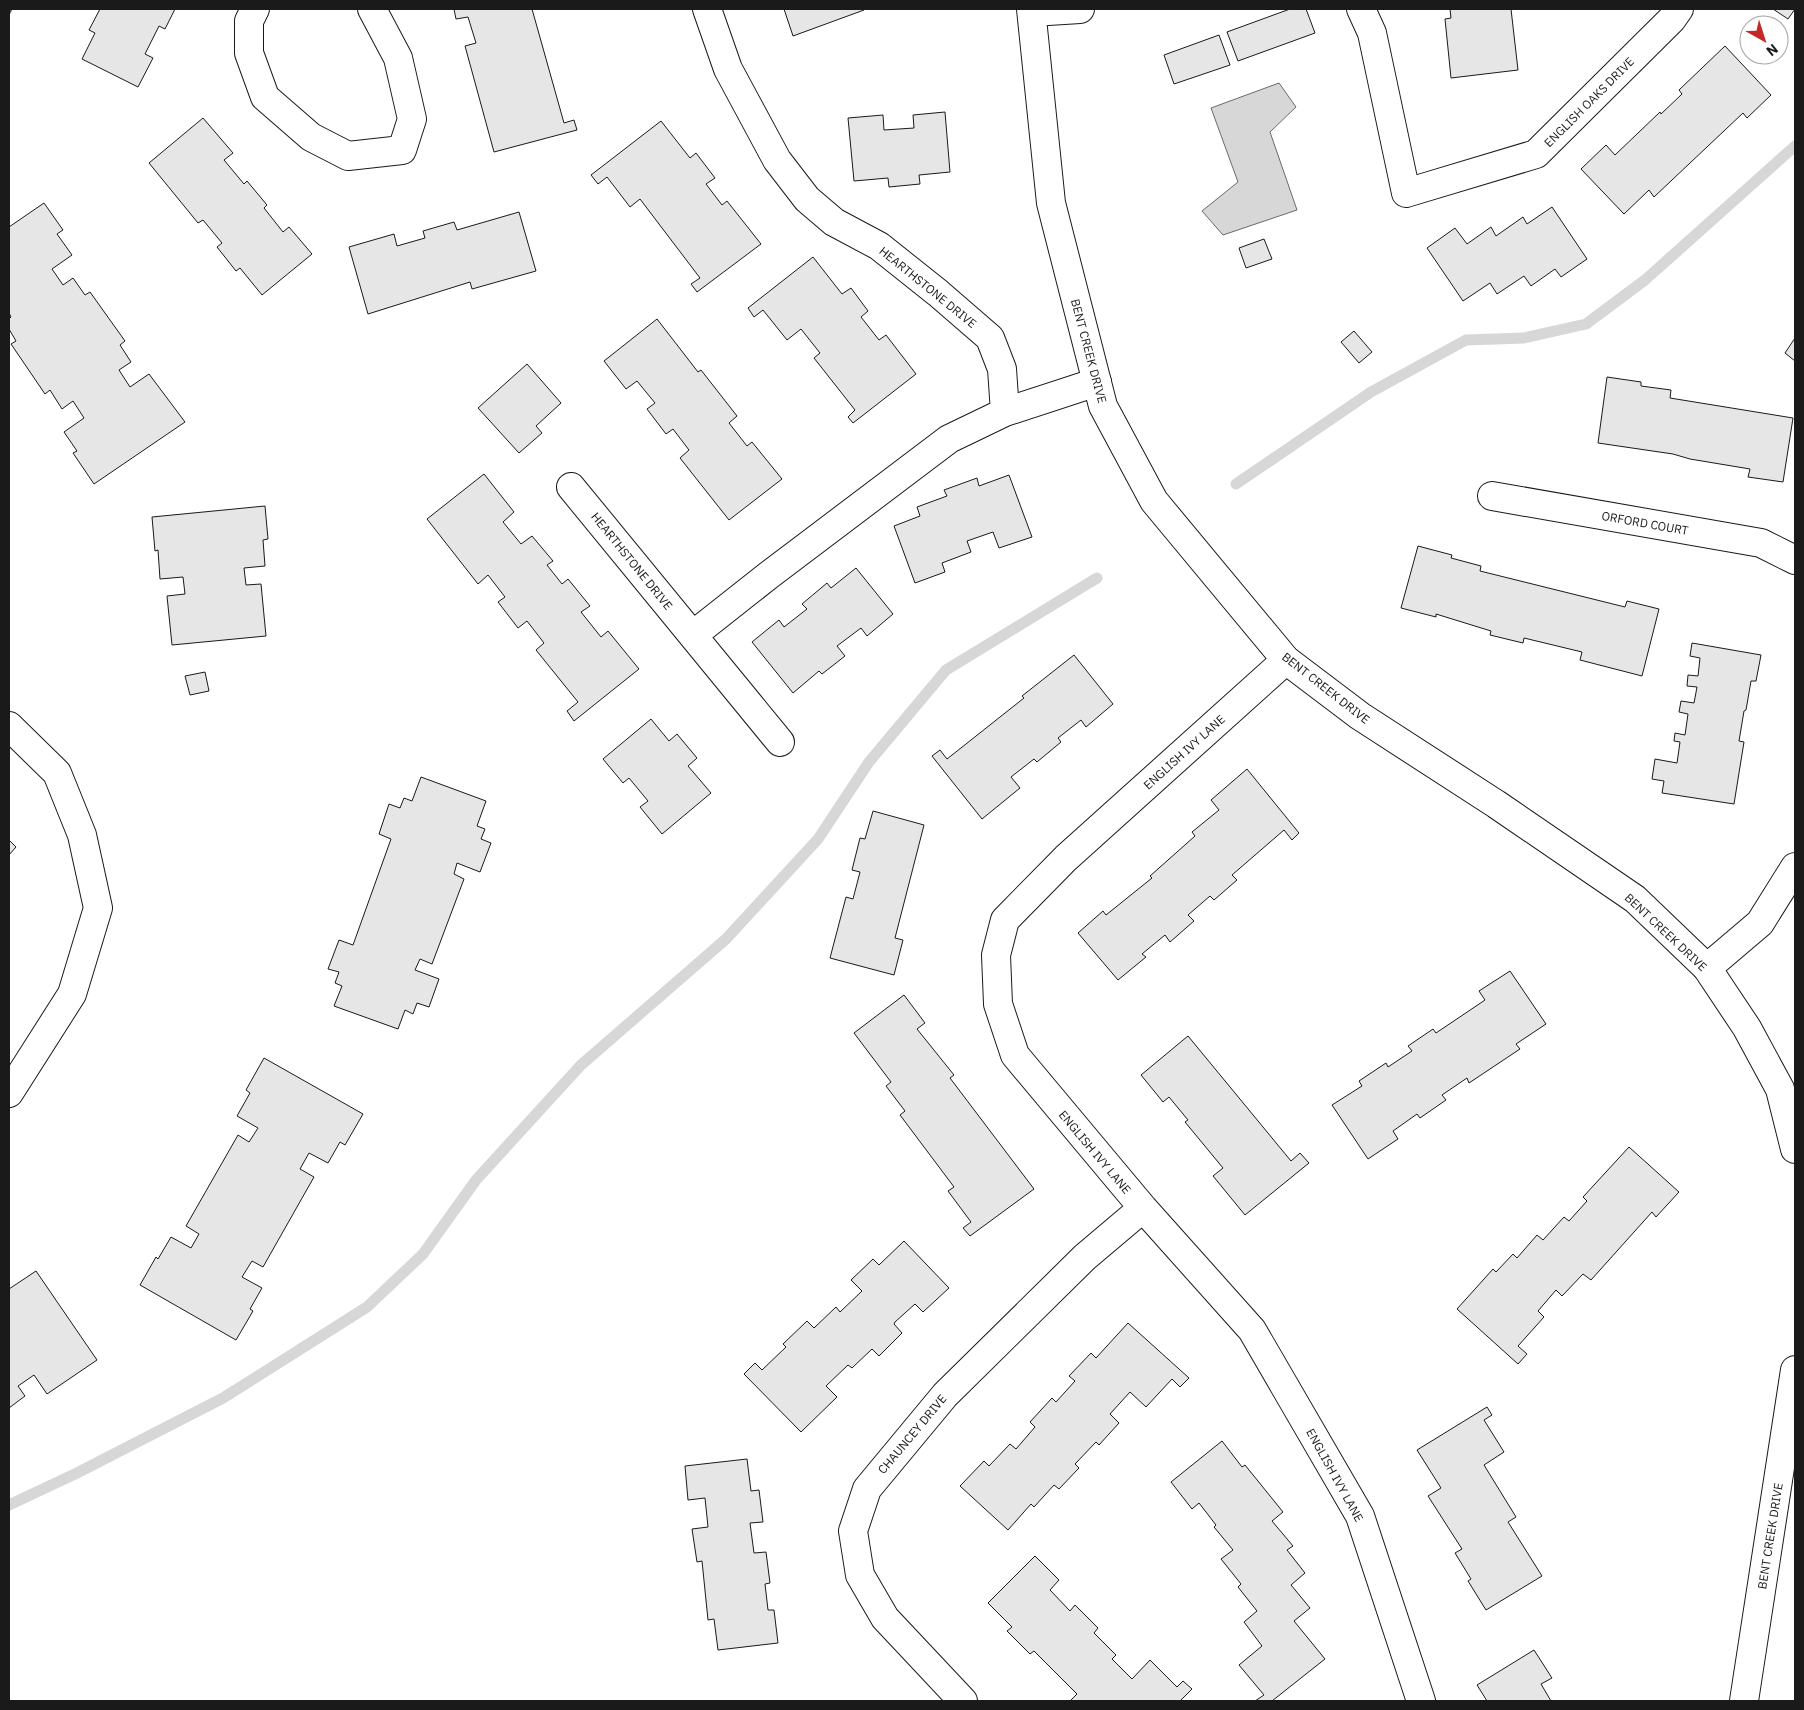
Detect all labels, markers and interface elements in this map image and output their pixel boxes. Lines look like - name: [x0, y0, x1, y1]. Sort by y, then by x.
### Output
- north arrow: [1739, 15, 1789, 65]
- text: N: [1763, 40, 1782, 60]
- street label: ENGLISH OAKS DRIVE: [1541, 54, 1637, 150]
- street label: HEARTHSTONE DRIVE: [876, 243, 980, 331]
- street label: BENT CREEK DRIVE: [1068, 297, 1110, 405]
- street label: ORFORD COURT: [1600, 508, 1690, 538]
- street label: HEARTHSTONE DRIVE: [588, 509, 676, 613]
- street label: BENT CREEK DRIVE: [1279, 649, 1373, 727]
- street label: ENGLISH IVY LANE: [1140, 711, 1228, 793]
- street label: BENT CREEK DRIVE: [1622, 890, 1710, 974]
- street label: ENGLISH IVY LANE: [1056, 1107, 1134, 1197]
- street label: CHAUNCEY DRIVE: [874, 1391, 950, 1477]
- street label: ENGLISH IVY LANE: [1303, 1426, 1367, 1524]
- street label: BENT CREEK DRIVE: [1754, 1482, 1786, 1590]

